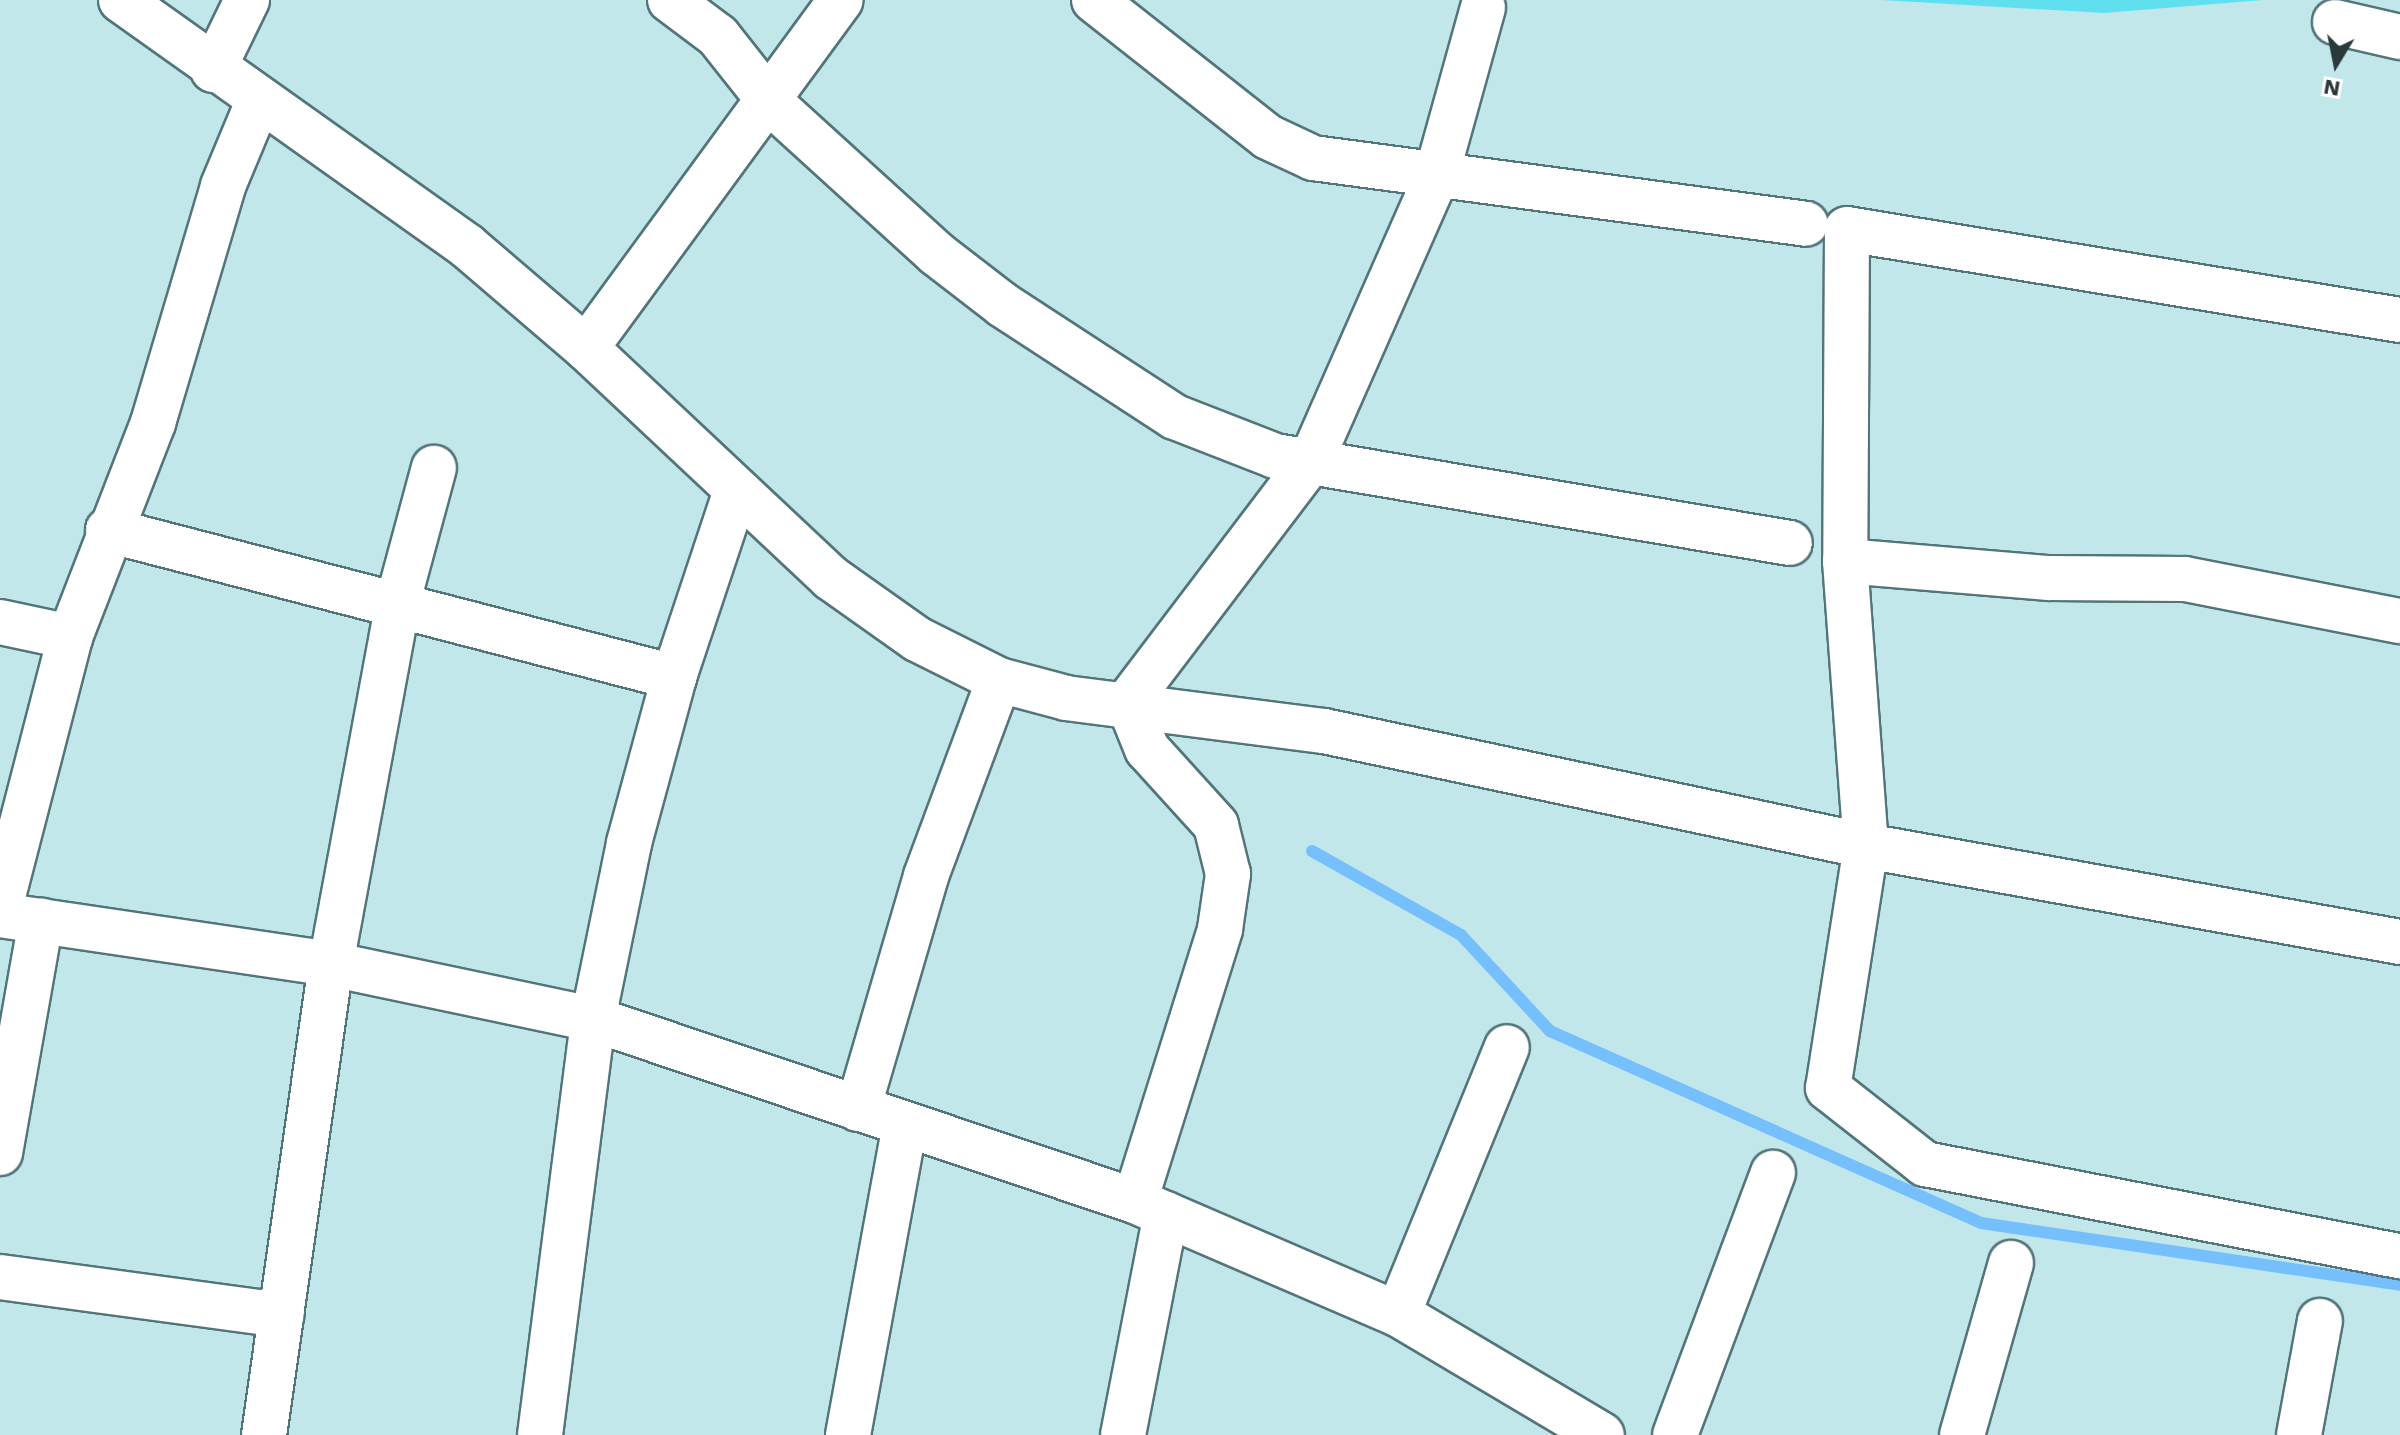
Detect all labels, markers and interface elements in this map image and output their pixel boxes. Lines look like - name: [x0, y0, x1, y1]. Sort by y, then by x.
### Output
- north arrow: [2296, 24, 2376, 104]
- text: N: [2322, 74, 2342, 102]

